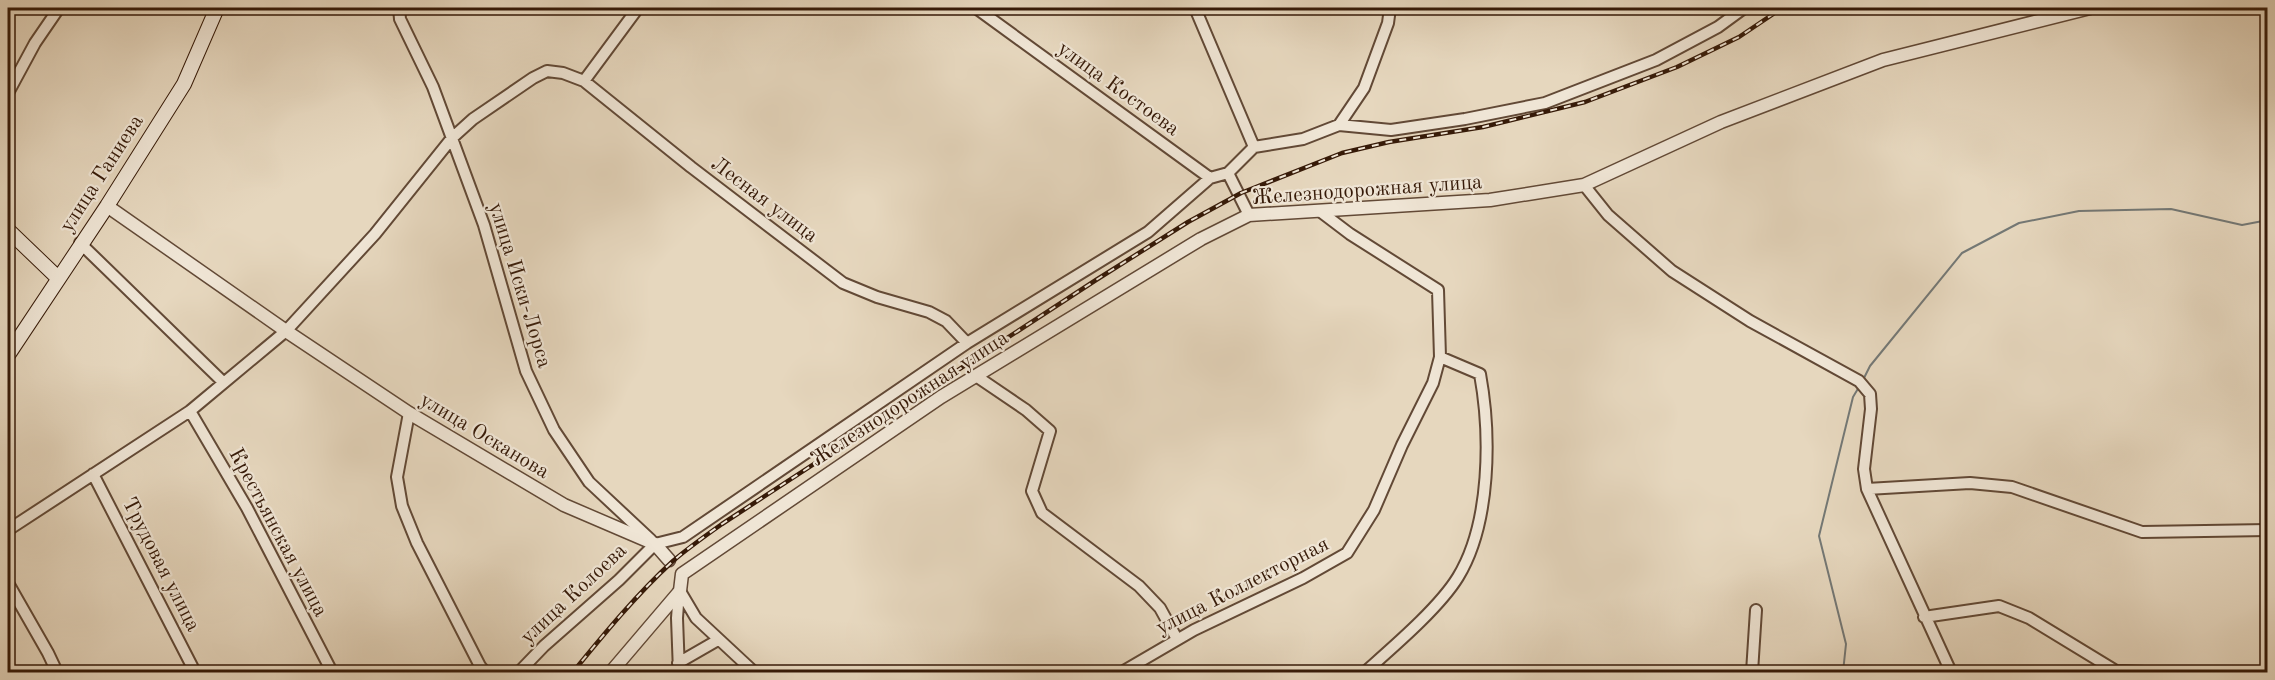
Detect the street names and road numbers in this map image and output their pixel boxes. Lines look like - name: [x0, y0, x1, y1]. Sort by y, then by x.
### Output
- street label: улица Костоева: [1053, 38, 1183, 140]
- street label: улица Ганиева: [57, 111, 148, 236]
- street label: Лесная улица: [707, 153, 821, 247]
- street label: Железнодорожная улица: [1251, 172, 1483, 209]
- street label: улица Иски-Лорса: [484, 200, 555, 371]
- street label: Железнодорожная улица: [807, 328, 1012, 471]
- street label: улица Осканова: [416, 389, 553, 483]
- street label: Крестьянская улица: [224, 445, 331, 620]
- street label: Трудовая улица: [118, 494, 203, 635]
- street label: улица Коллекторная: [1153, 534, 1332, 639]
- street label: улица Колоева: [517, 540, 631, 648]

